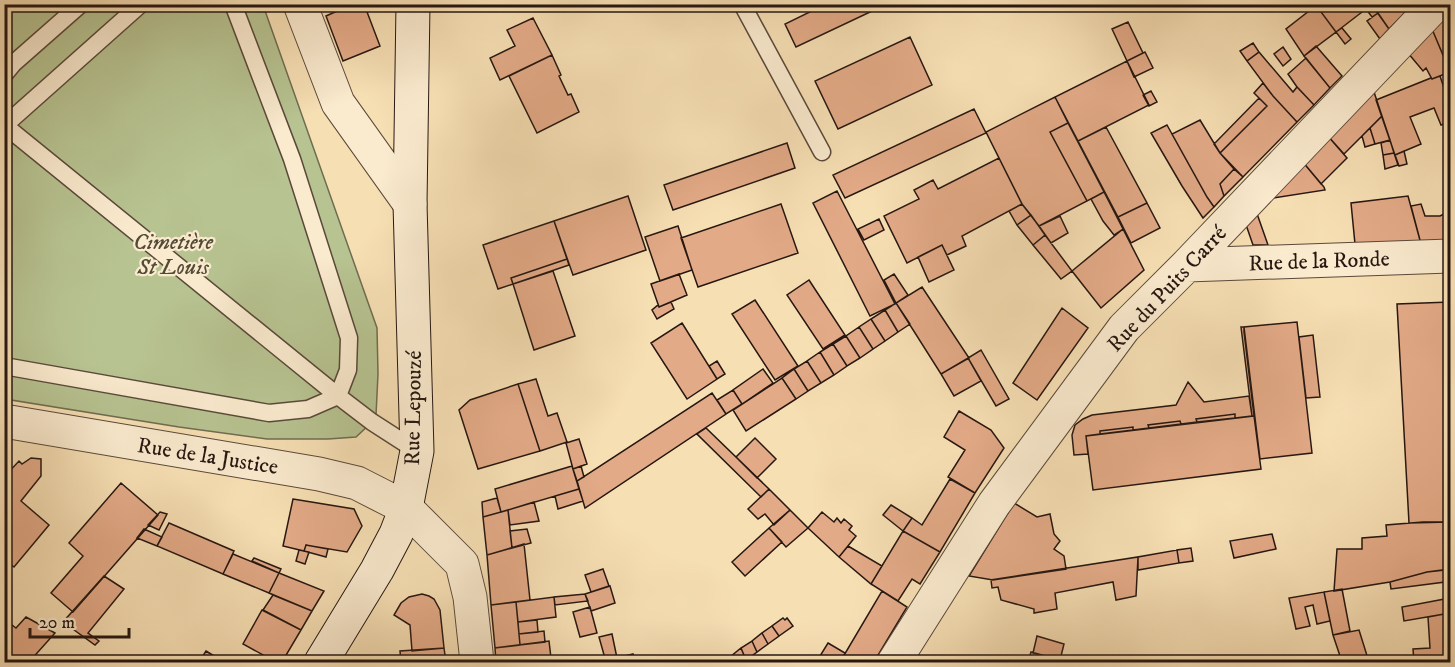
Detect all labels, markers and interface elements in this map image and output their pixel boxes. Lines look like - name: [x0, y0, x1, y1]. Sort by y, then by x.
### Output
- street label: Rue du Puits Carré: [1102, 220, 1233, 358]
- park label: Cimetière St Louis: [133, 229, 213, 281]
- street label: Rue de la Ronde: [1248, 246, 1390, 277]
- street label: Rue Lepouzé: [399, 350, 428, 466]
- street label: Rue de la Justice: [135, 432, 280, 481]
- scale bar: [30, 601, 129, 639]
- text: 20 m: [39, 612, 75, 634]

